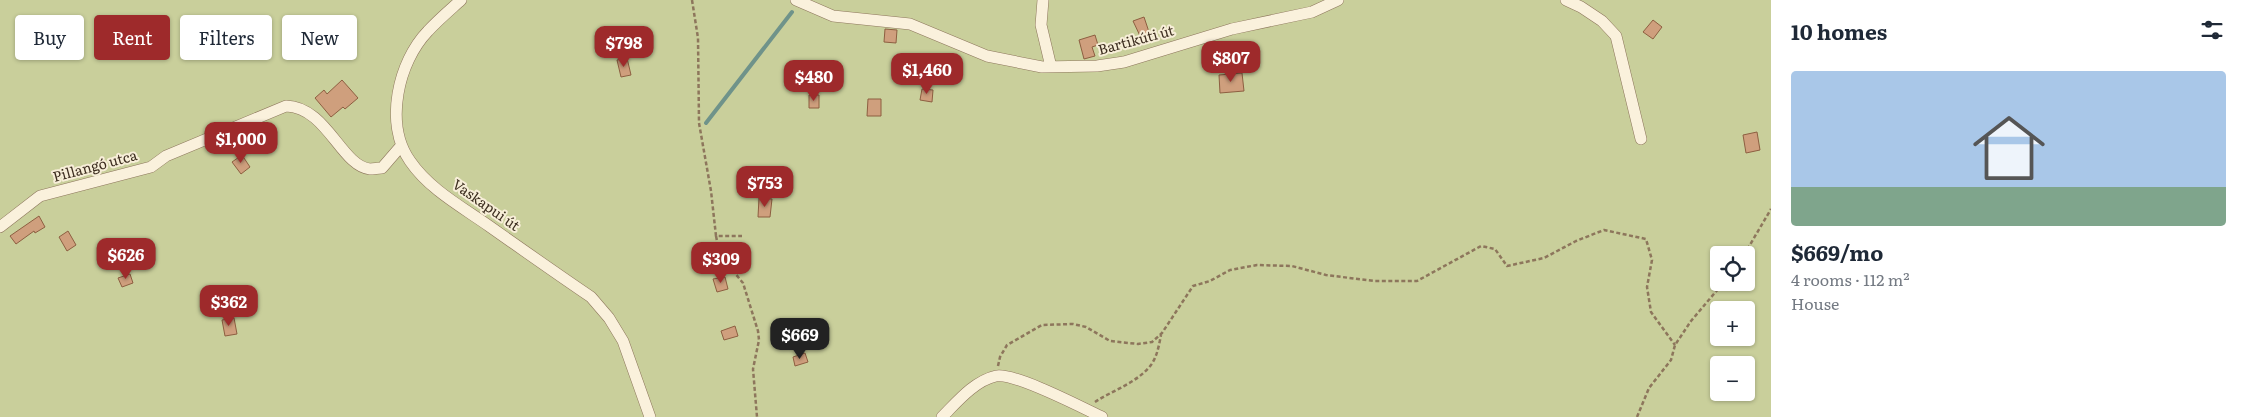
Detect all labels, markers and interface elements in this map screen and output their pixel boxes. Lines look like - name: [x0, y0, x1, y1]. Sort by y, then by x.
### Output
- chip: Buy: [15, 15, 84, 60]
- chip: Rent: [94, 15, 170, 60]
- chip: Filters: [180, 15, 272, 60]
- chip: New: [282, 15, 357, 60]
- text: 10 homes: [1791, 15, 1887, 46]
- icon: filters: [2198, 16, 2226, 44]
- street label: Bartikúti út: [1096, 19, 1176, 59]
- pin: $798: [594, 26, 654, 68]
- text: $798: [606, 30, 642, 54]
- pin: $807: [1201, 41, 1261, 83]
- text: $807: [1212, 45, 1250, 69]
- pin: $1,460: [886, 52, 968, 95]
- text: $1,460: [902, 57, 952, 81]
- pin: $480: [784, 59, 844, 102]
- text: $480: [795, 64, 833, 88]
- icon: home: [1964, 103, 2054, 193]
- pin: $1,000: [200, 121, 282, 164]
- text: $1,000: [216, 126, 266, 150]
- street label: Pillangó utca: [50, 144, 139, 186]
- pin: $753: [735, 166, 795, 208]
- text: $753: [747, 170, 783, 194]
- street label: Vaskapui út: [449, 174, 525, 235]
- text: $669/mo: [1791, 236, 1883, 267]
- pin: $626: [96, 238, 156, 280]
- text: $626: [108, 242, 144, 266]
- pin: $309: [691, 242, 751, 284]
- text: $309: [702, 246, 740, 270]
- map controls: [1710, 246, 1755, 401]
- button: locate: [1710, 246, 1755, 291]
- text: 4 rooms · 112 m²: [1791, 267, 1910, 291]
- pin: $362: [199, 284, 259, 327]
- text: $362: [211, 289, 247, 313]
- text: House: [1791, 291, 1839, 315]
- button: +: [1710, 301, 1755, 346]
- pin: $669: [770, 318, 830, 360]
- text: $669: [781, 322, 819, 346]
- button: −: [1710, 356, 1755, 401]

